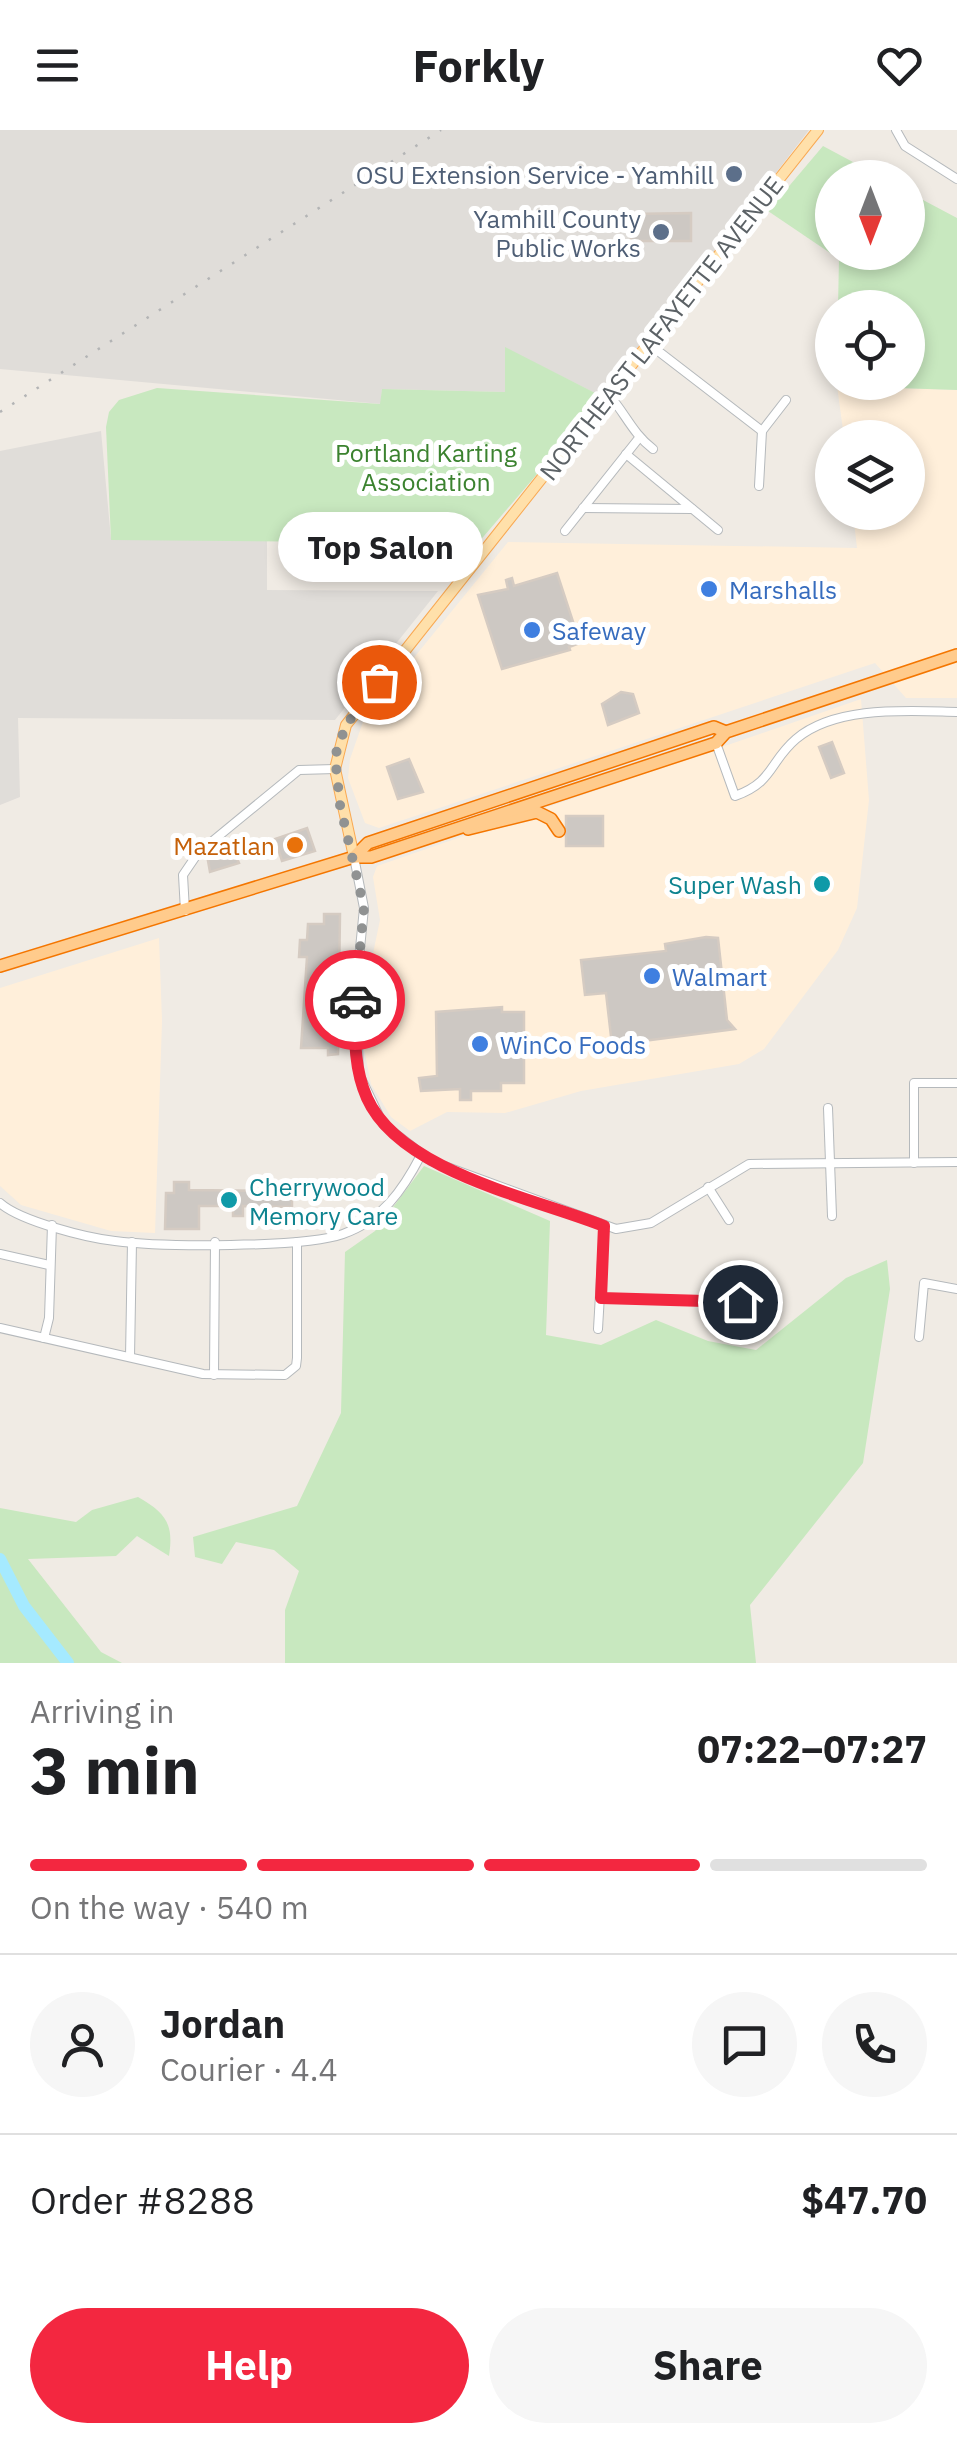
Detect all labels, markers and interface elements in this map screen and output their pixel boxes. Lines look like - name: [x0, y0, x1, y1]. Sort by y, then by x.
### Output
- text: Forkly: [413, 36, 544, 94]
- icon: menu: [30, 38, 85, 93]
- icon: heart: [872, 38, 927, 93]
- place label: OSU Extension Service - Yamhill: [356, 158, 714, 191]
- north arrow: [815, 160, 925, 270]
- map controls: [815, 160, 925, 530]
- marker: OSU Extension Service - Yamhill: [723, 163, 745, 185]
- street label: NORTHEAST LAFAYETTE AVENUE: [532, 169, 790, 487]
- place label: Yamhill County Public Works: [473, 202, 642, 264]
- marker: Yamhill County Public Works: [650, 221, 672, 243]
- button: locate: [815, 290, 925, 400]
- button: layers: [815, 420, 925, 530]
- park label: Portland Karting Association: [335, 436, 517, 498]
- callout: Top Salon: [276, 512, 482, 582]
- text: Top Salon: [307, 526, 454, 568]
- place label: Marshalls: [729, 573, 837, 606]
- marker: Marshalls: [698, 578, 720, 600]
- place label: Safeway: [552, 614, 647, 647]
- marker: Safeway: [521, 619, 543, 641]
- pin: [337, 640, 422, 725]
- icon: bag: [352, 655, 407, 710]
- place label: Mazatlan: [173, 829, 275, 862]
- marker: Mazatlan: [284, 834, 306, 856]
- place label: Super Wash: [668, 868, 802, 901]
- marker: Super Wash: [811, 873, 833, 895]
- courier: [305, 950, 405, 1050]
- place label: Walmart: [672, 960, 767, 993]
- marker: Walmart: [641, 965, 663, 987]
- icon: car: [328, 973, 383, 1028]
- place label: WinCo Foods: [500, 1028, 646, 1061]
- marker: WinCo Foods: [469, 1033, 491, 1055]
- place label: Cherrywood Memory Care: [249, 1170, 398, 1232]
- marker: Cherrywood Memory Care: [218, 1189, 240, 1211]
- pin: [698, 1260, 783, 1345]
- icon: home: [713, 1275, 768, 1330]
- text: Arriving in: [30, 1690, 175, 1732]
- text: 07:22–07:27: [697, 1724, 927, 1773]
- text: 3 min: [30, 1727, 200, 1812]
- text: On the way · 540 m: [30, 1886, 309, 1928]
- button: person: [30, 1992, 135, 2097]
- button: chat: [692, 1992, 797, 2097]
- button: phone: [822, 1992, 927, 2097]
- text: Jordan: [160, 1999, 285, 2048]
- text: Courier · 4.4: [160, 2048, 338, 2090]
- text: Order #8288: [30, 2175, 255, 2224]
- text: $47.70: [801, 2175, 927, 2224]
- button: Help: [30, 2308, 469, 2423]
- button: Share: [489, 2308, 927, 2423]

